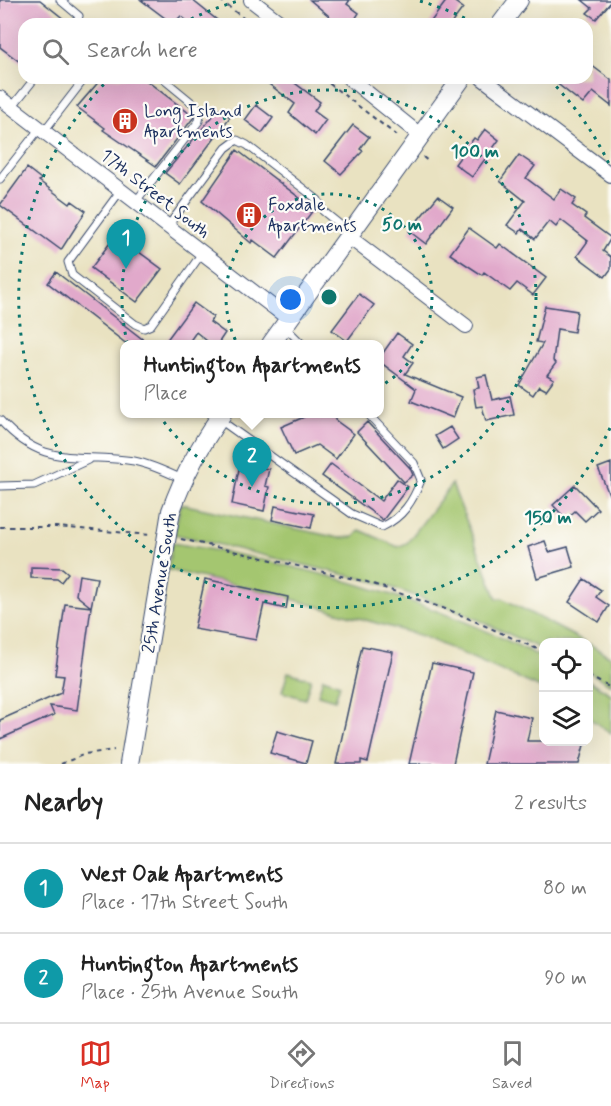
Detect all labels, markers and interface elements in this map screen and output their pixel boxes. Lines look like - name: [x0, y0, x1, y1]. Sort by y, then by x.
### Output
- search box: [18, 18, 593, 84]
- icon: search: [39, 35, 72, 68]
- text: Search here: [87, 37, 198, 65]
- place label: Long Island Apartments: [144, 99, 242, 145]
- building icon: Long Island Apartments: [110, 106, 140, 136]
- text: 100 m: [451, 140, 499, 164]
- street label: 17th Street South: [96, 145, 214, 243]
- place label: Foxdale Apartments: [268, 193, 356, 239]
- building icon: Foxdale Apartments: [234, 200, 264, 230]
- text: 50 m: [382, 213, 422, 237]
- pin: 1: [106, 220, 146, 269]
- your location: [276, 285, 305, 314]
- centre of rings: [319, 287, 339, 307]
- popup: [120, 340, 384, 418]
- text: Huntington Apartments: [143, 352, 361, 380]
- text: Place: [143, 380, 187, 407]
- pin: 2: [232, 438, 272, 487]
- text: 150 m: [524, 506, 572, 530]
- street label: 25th Avenue South: [137, 511, 183, 655]
- map controls: [539, 638, 593, 746]
- button: locate: [539, 638, 593, 692]
- button: layers: [539, 692, 593, 746]
- text: Nearby: [24, 786, 103, 820]
- text: 2 results: [514, 790, 587, 817]
- text: West Oak Apartments: [81, 861, 283, 889]
- text: 1: [39, 875, 48, 902]
- text: 80 m: [543, 875, 587, 902]
- text: Place · 17th Street South: [81, 889, 288, 916]
- text: Huntington Apartments: [81, 951, 298, 979]
- text: 2: [39, 965, 48, 992]
- text: 90 m: [544, 965, 587, 992]
- text: Place · 25th Avenue South: [81, 979, 298, 1006]
- tab: Map: [79, 1037, 112, 1094]
- tab: Directions: [269, 1037, 335, 1094]
- tab: Saved: [492, 1037, 532, 1094]

